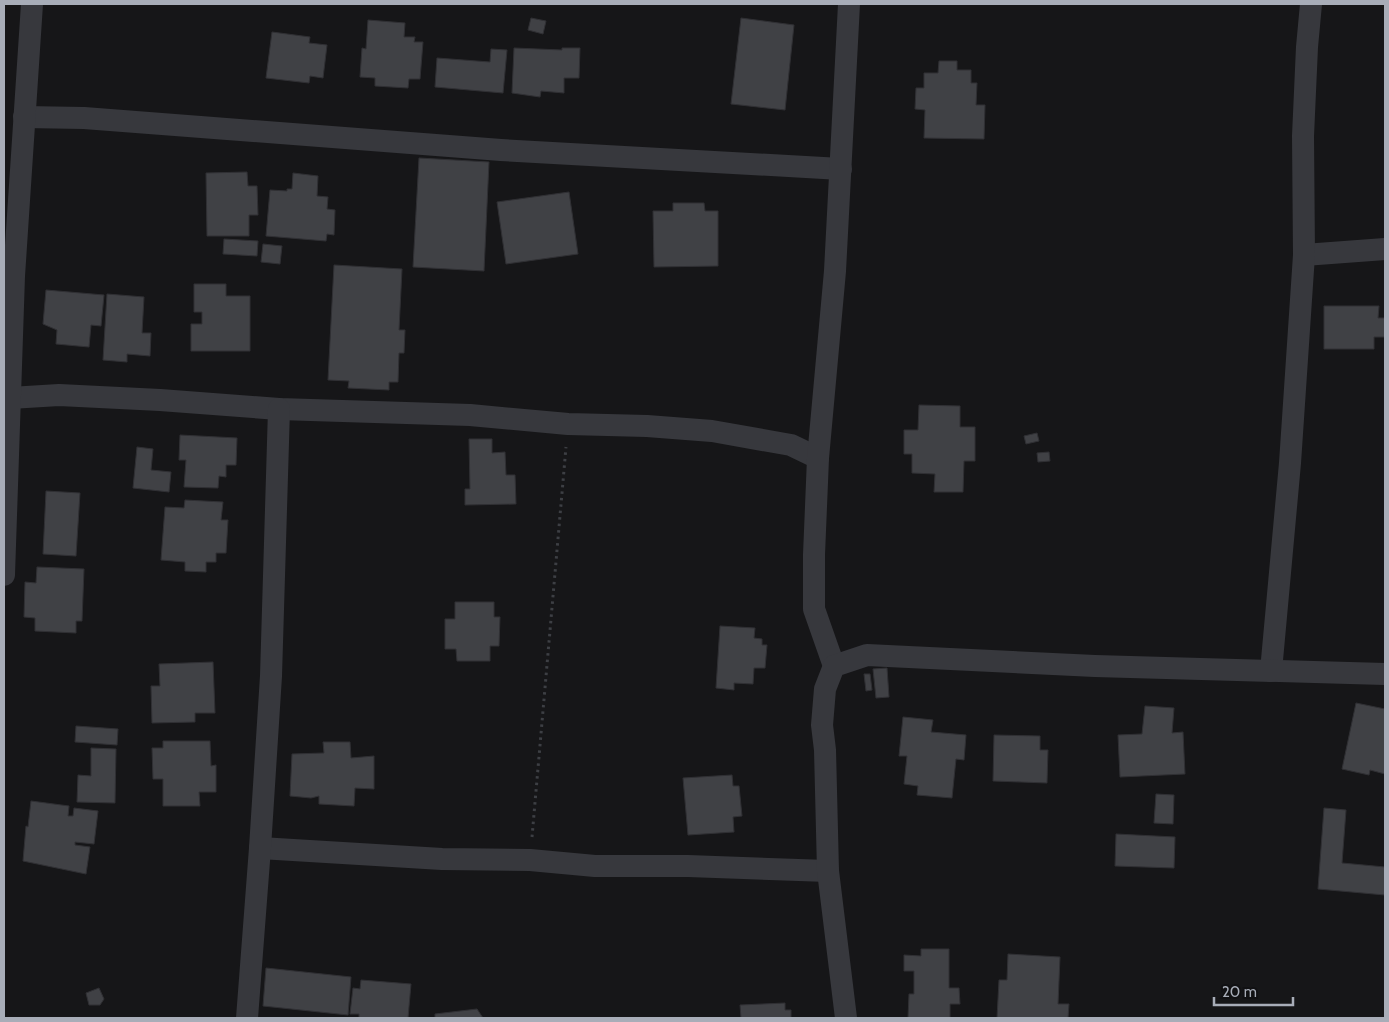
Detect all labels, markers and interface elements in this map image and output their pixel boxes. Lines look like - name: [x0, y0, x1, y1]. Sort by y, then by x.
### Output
- scale bar: [1214, 974, 1293, 1006]
- text: 20 m: [1222, 983, 1257, 1001]

